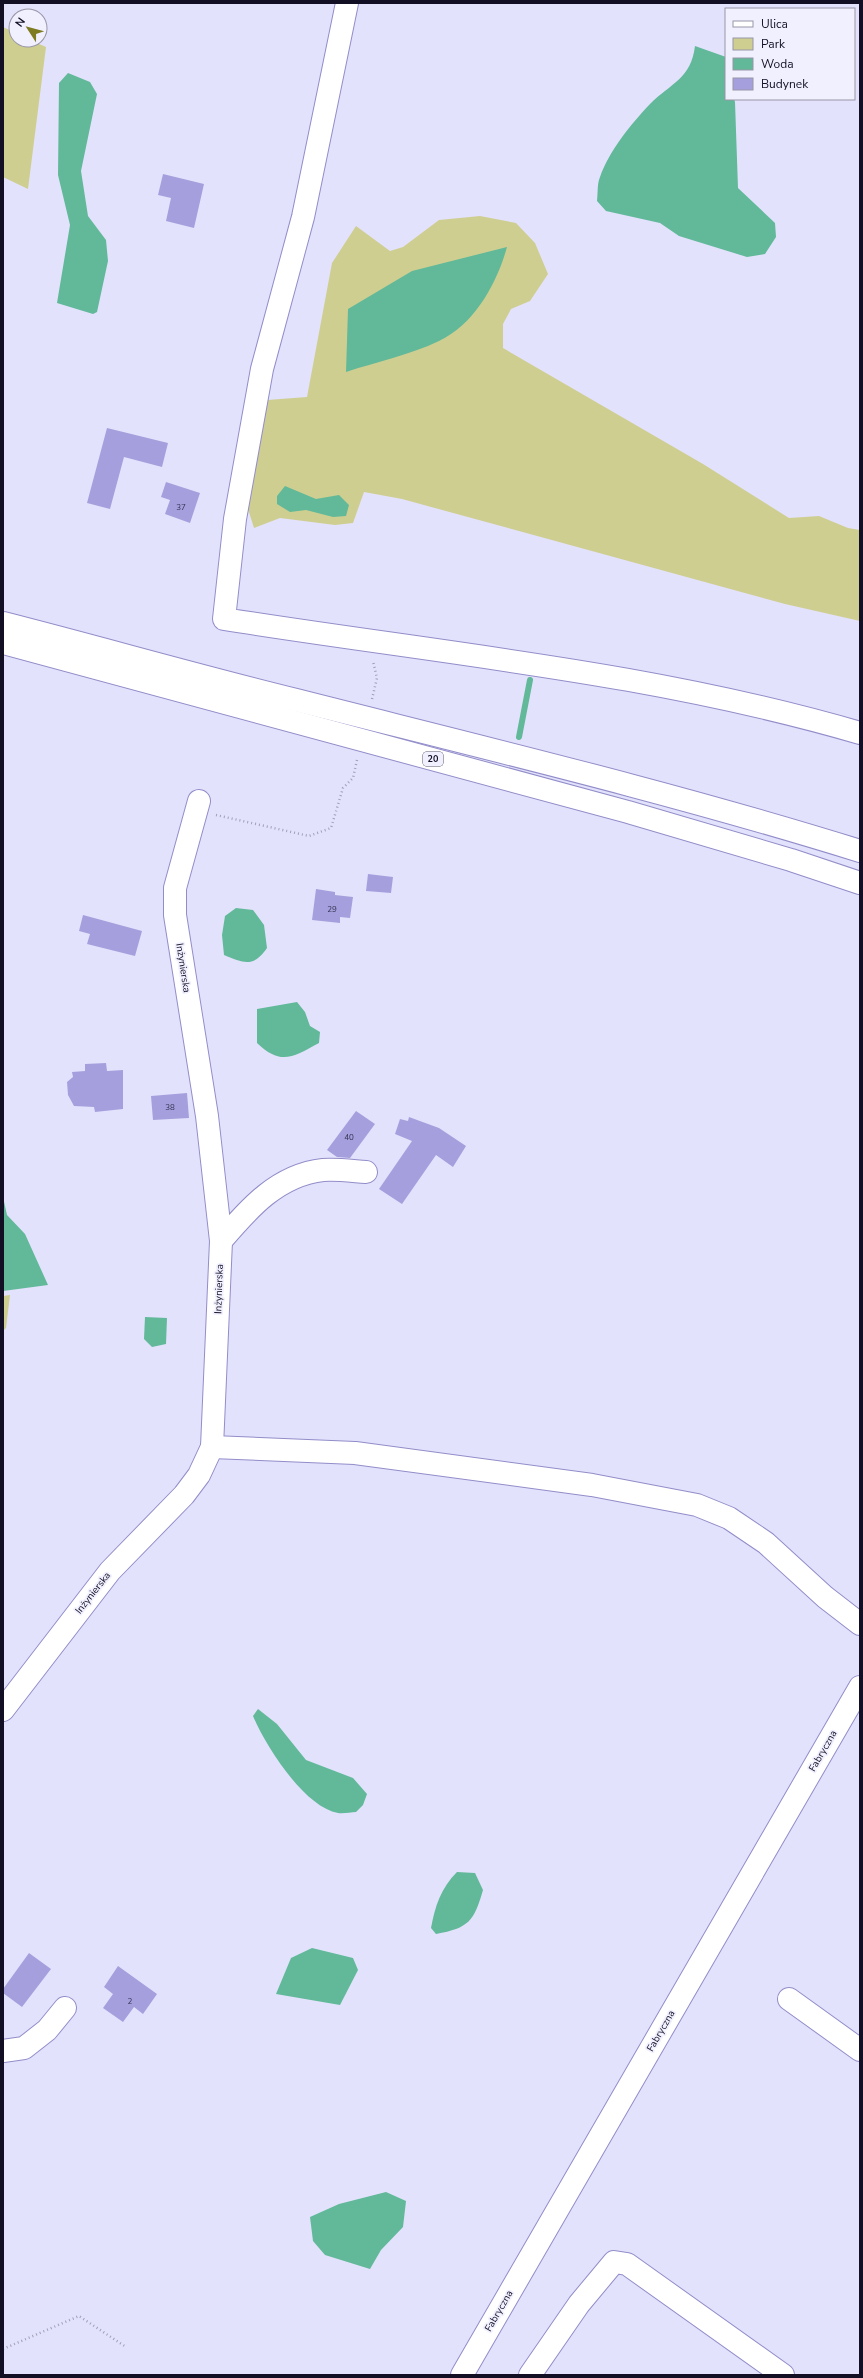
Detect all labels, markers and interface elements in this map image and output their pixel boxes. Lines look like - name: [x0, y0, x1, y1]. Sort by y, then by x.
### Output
- north arrow: [8, 8, 48, 48]
- legend: [725, 8, 855, 100]
- text: N: [12, 15, 29, 30]
- text: Ulica: [761, 16, 788, 32]
- text: Park: [761, 36, 786, 52]
- text: Woda: [761, 56, 794, 72]
- text: Budynek: [761, 76, 809, 92]
- house number: 37: [176, 502, 186, 513]
- road number: 20: [423, 752, 443, 766]
- house number: 29: [327, 904, 337, 915]
- street label: Inżynierska: [172, 942, 194, 994]
- house number: 38: [165, 1102, 175, 1113]
- house number: 40: [344, 1132, 354, 1143]
- street label: Inżynierska: [211, 1264, 227, 1314]
- street label: Inżynierska: [72, 1569, 114, 1617]
- street label: Fabryczna: [806, 1728, 840, 1774]
- house number: 2: [128, 1996, 133, 2007]
- street label: Fabryczna: [644, 2008, 678, 2054]
- street label: Fabryczna: [482, 2288, 516, 2334]

